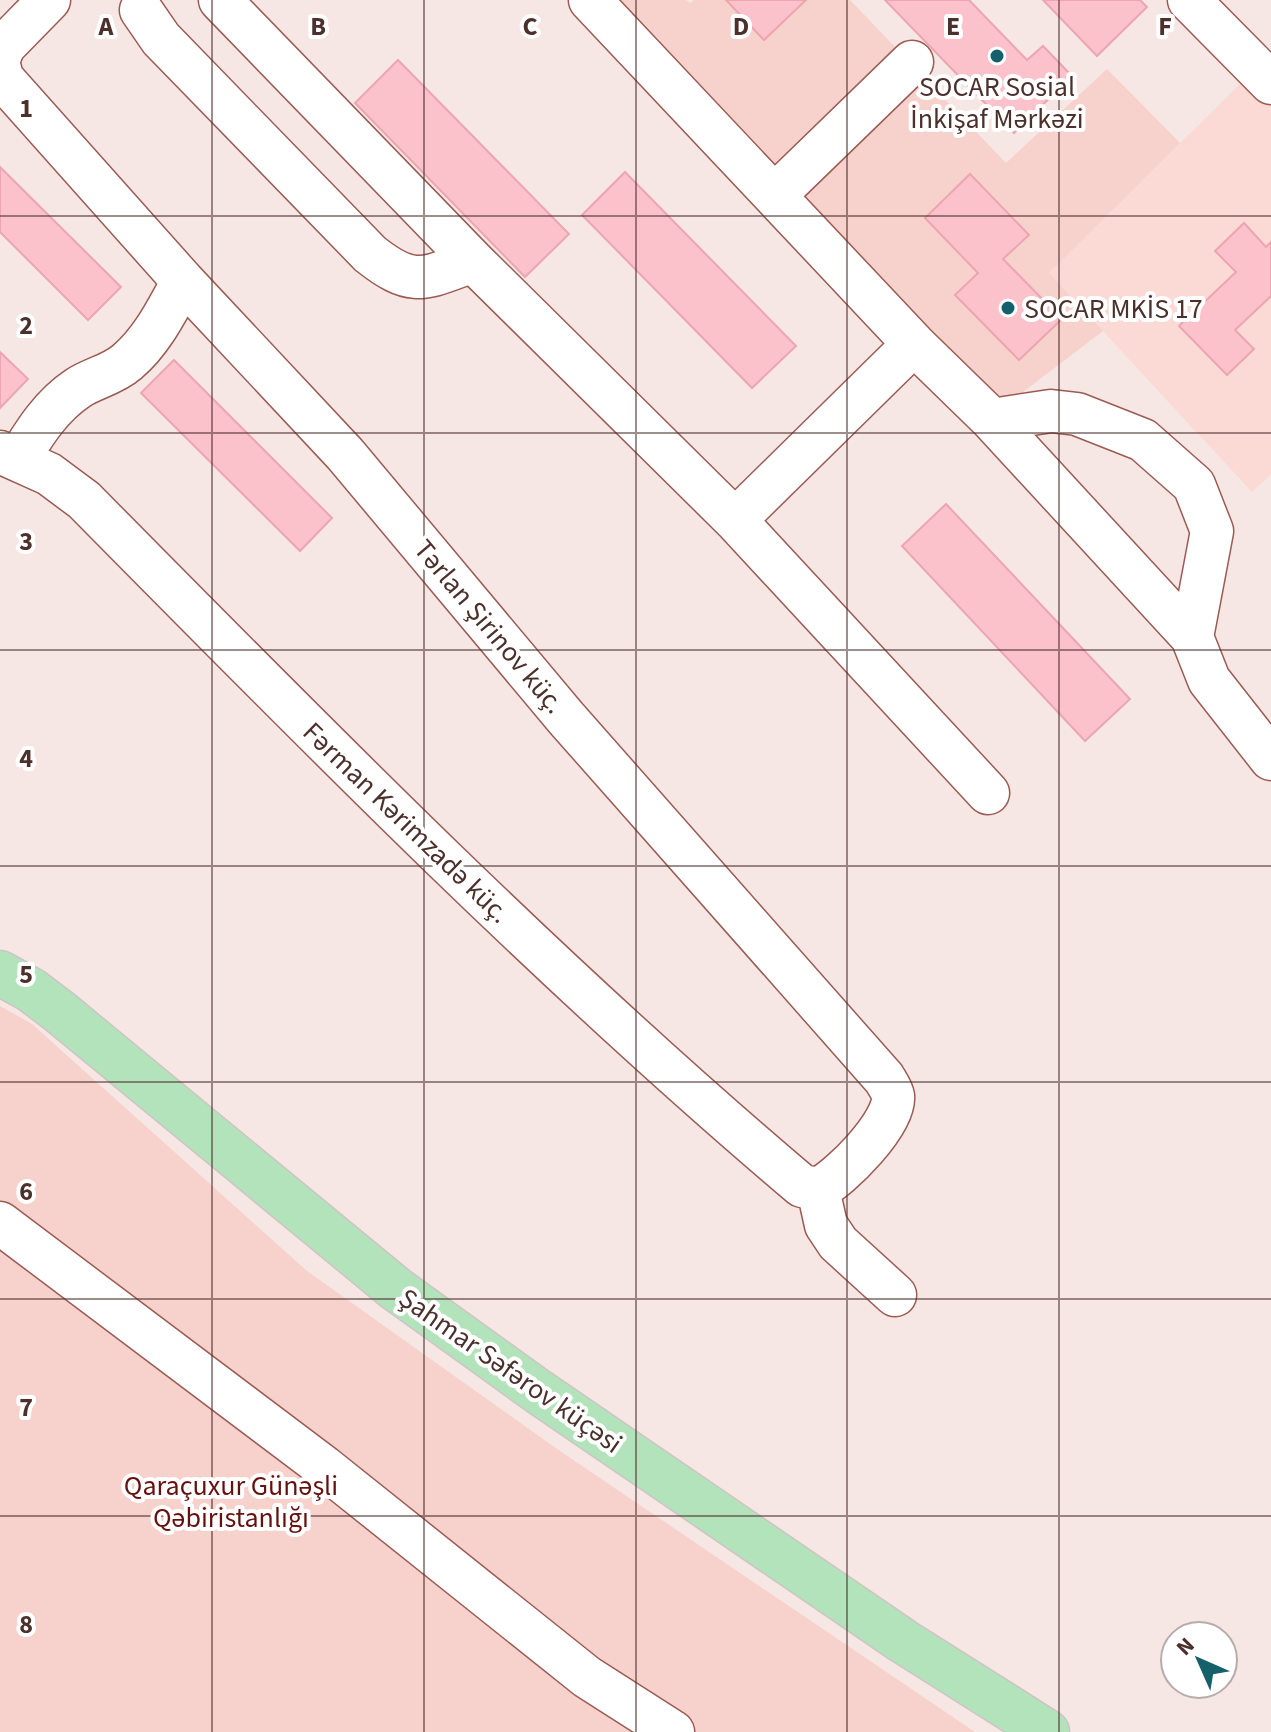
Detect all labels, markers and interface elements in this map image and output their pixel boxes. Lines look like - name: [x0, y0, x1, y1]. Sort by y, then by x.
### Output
- text: A: [98, 8, 115, 45]
- text: B: [310, 8, 326, 45]
- text: C: [522, 8, 538, 45]
- text: D: [733, 8, 749, 45]
- text: E: [946, 8, 960, 45]
- text: F: [1158, 8, 1172, 45]
- marker: SOCAR Sosial İnkişaf Mərkəzi: [988, 47, 1006, 65]
- place label: SOCAR Sosial İnkişaf Mərkəzi: [910, 67, 1084, 139]
- text: 1: [19, 90, 33, 127]
- place label: SOCAR MKİS 17: [1024, 289, 1203, 329]
- marker: SOCAR MKİS 17: [999, 299, 1017, 317]
- text: 2: [19, 307, 33, 344]
- text: 3: [19, 523, 33, 560]
- street label: Tərlan Şirinov küç.: [404, 531, 574, 723]
- street label: Fərman Kərimzadə küç.: [294, 713, 519, 932]
- text: 4: [19, 740, 33, 777]
- text: 5: [19, 956, 33, 993]
- text: 6: [19, 1173, 33, 1210]
- street label: Şahmar Səfərov küçəsi: [390, 1278, 630, 1463]
- text: 7: [19, 1389, 33, 1426]
- park label: Qaraçuxur Günəşli Qəbiristanlığı: [124, 1466, 338, 1538]
- text: 8: [19, 1606, 33, 1643]
- north arrow: [1159, 1620, 1239, 1700]
- text: N: [1169, 1630, 1202, 1663]

